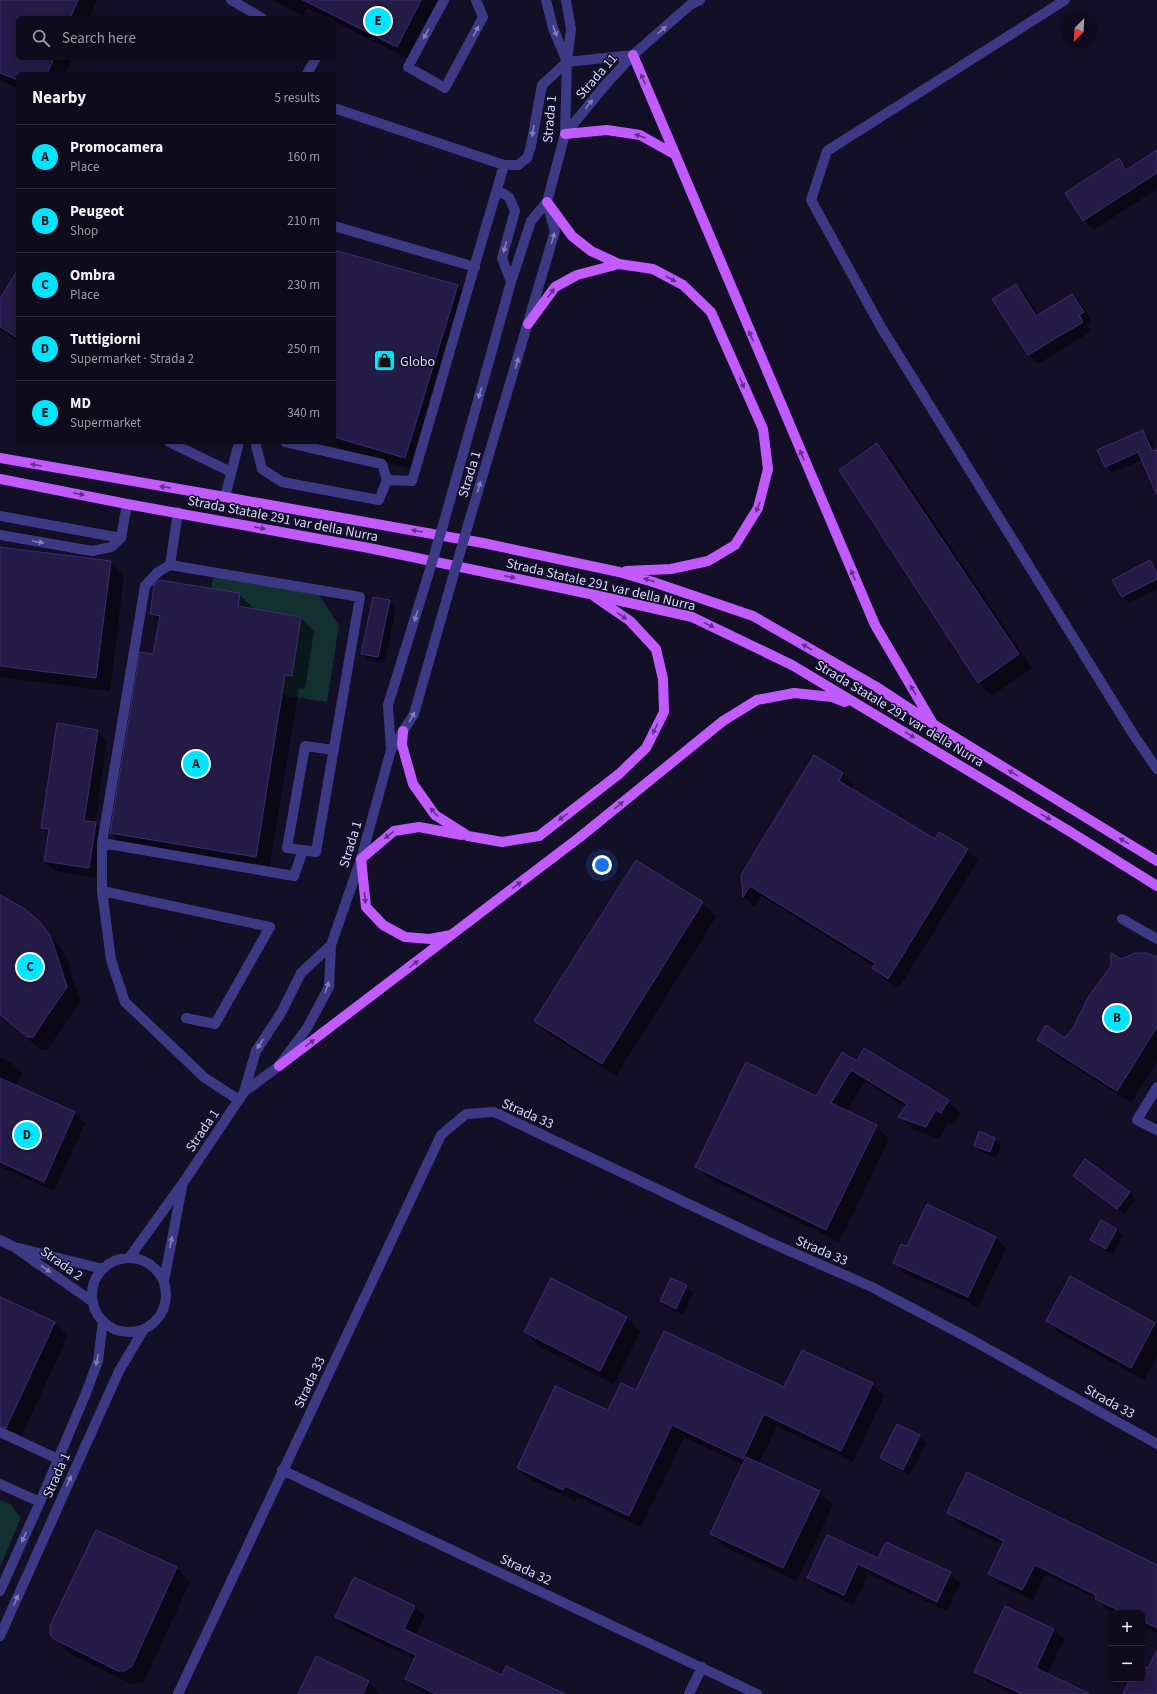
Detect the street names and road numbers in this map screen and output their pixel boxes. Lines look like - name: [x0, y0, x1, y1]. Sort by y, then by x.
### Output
- street label: Strada 11: [571, 49, 622, 104]
- street label: Strada 1: [538, 94, 562, 144]
- street label: Strada 1: [453, 448, 487, 500]
- street label: Strada Statale 291 var della Nurra: [186, 491, 380, 547]
- street label: Strada Statale 291 var della Nurra: [504, 553, 697, 617]
- street label: Strada Statale 291 var della Nurra: [811, 655, 988, 772]
- street label: Strada 1: [334, 818, 368, 870]
- street label: Strada 33: [498, 1094, 557, 1134]
- street label: Strada 1: [181, 1105, 225, 1156]
- street label: Strada 33: [792, 1231, 851, 1271]
- street label: Strada 2: [36, 1242, 87, 1286]
- street label: Strada 33: [289, 1353, 331, 1412]
- street label: Strada 33: [1081, 1380, 1138, 1424]
- street label: Strada 1: [38, 1449, 76, 1501]
- street label: Strada 32: [496, 1549, 555, 1591]

